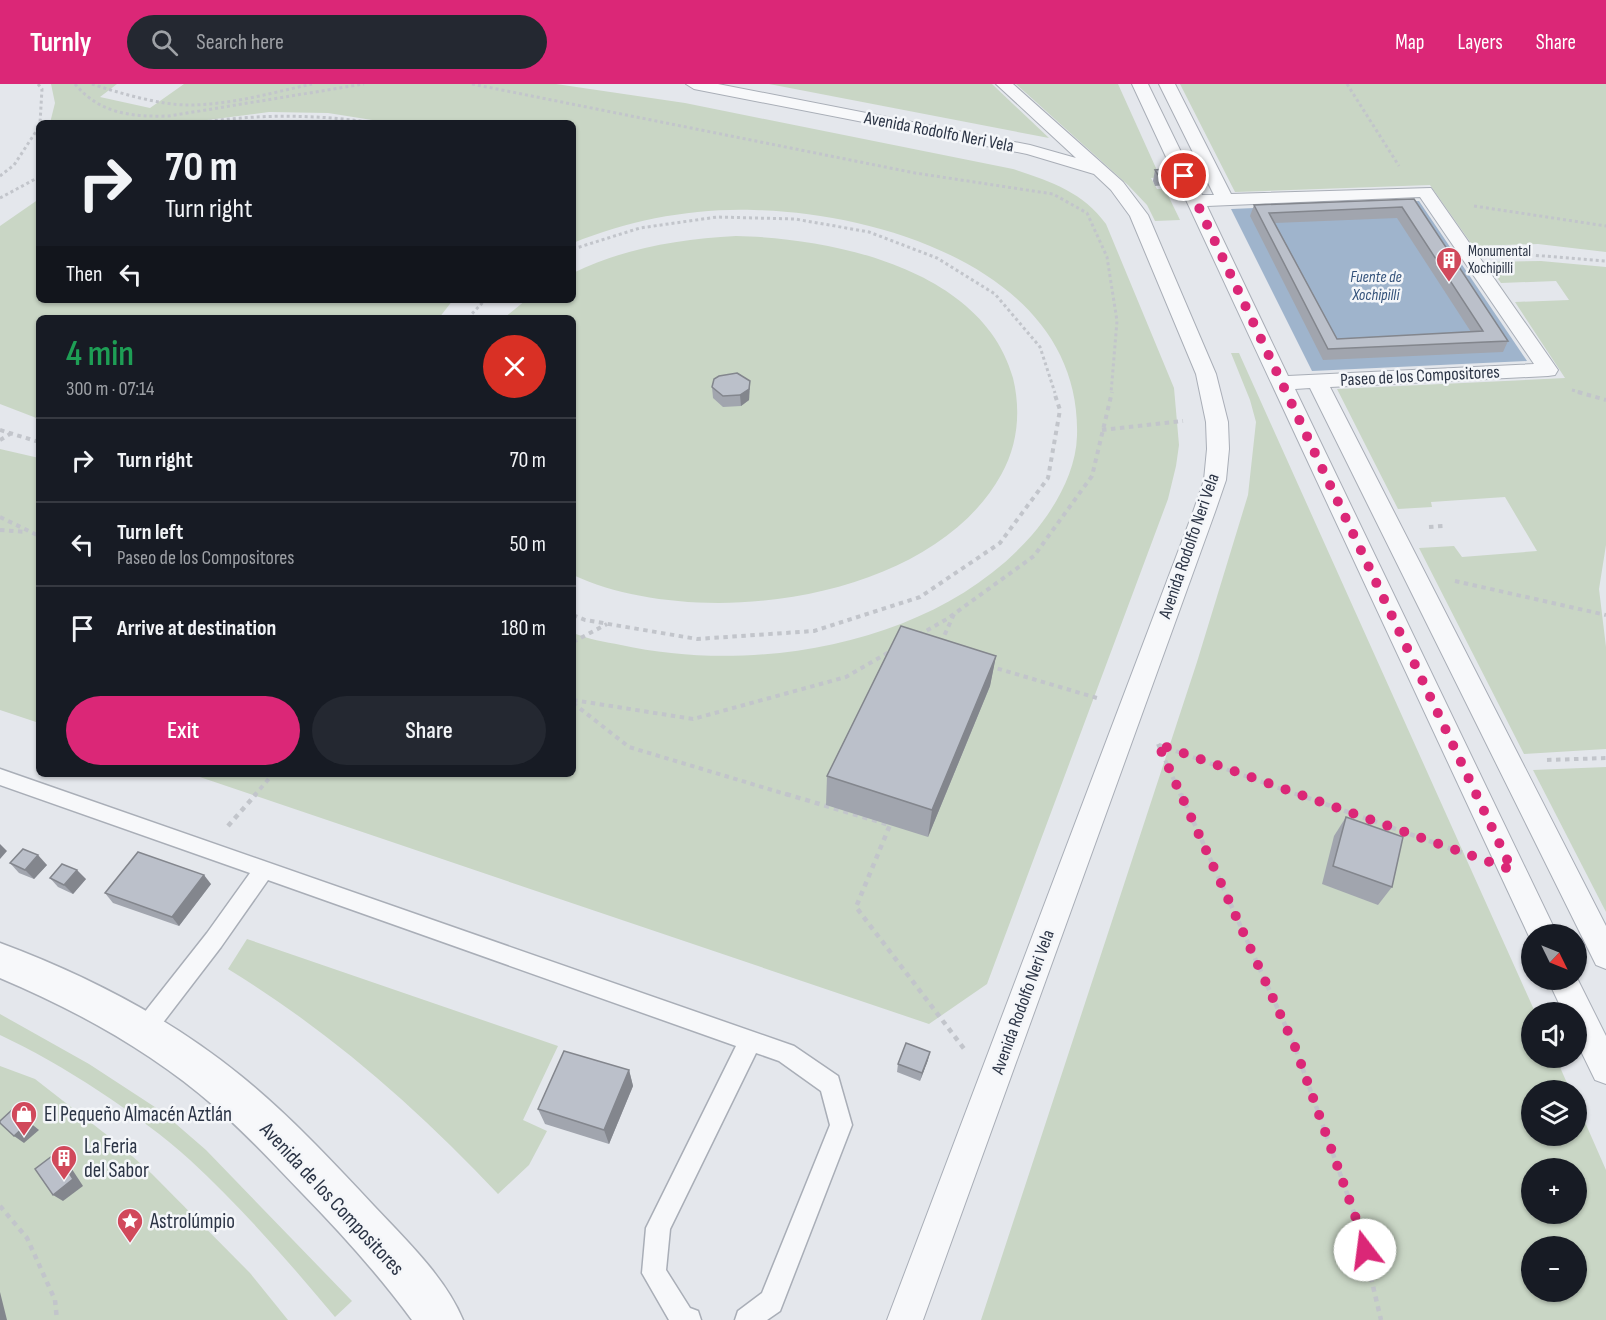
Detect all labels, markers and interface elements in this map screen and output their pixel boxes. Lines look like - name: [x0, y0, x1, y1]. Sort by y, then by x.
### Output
- search box: [127, 15, 547, 69]
- text: Turnly: [30, 26, 91, 59]
- icon: search: [148, 26, 181, 59]
- text: Search here: [196, 29, 284, 56]
- text: Map: [1395, 30, 1424, 55]
- text: Layers: [1457, 30, 1503, 55]
- text: Share: [1536, 30, 1576, 55]
- street label: Avenida Rodolfo Neri Vela: [862, 107, 1016, 157]
- text: 70 m: [165, 142, 238, 193]
- icon: right: [66, 144, 144, 222]
- pin: [1158, 150, 1209, 201]
- icon: arrive: [1167, 159, 1200, 192]
- text: Turn right: [165, 193, 252, 225]
- place label: Monumental Xochipilli: [1467, 242, 1531, 278]
- building icon: Monumental Xochipilli: [1434, 245, 1464, 283]
- icon: left: [114, 258, 147, 291]
- text: Then: [66, 261, 102, 288]
- water label: Fuente de Xochipilli: [1350, 268, 1402, 305]
- text: 4 min: [66, 333, 134, 376]
- button: close: [483, 335, 546, 398]
- street label: Paseo de los Compositores: [1340, 361, 1500, 391]
- text: 300 m · 07:14: [66, 377, 154, 401]
- icon: right: [66, 444, 99, 477]
- text: Turn right: [117, 447, 193, 474]
- text: 70 m: [510, 447, 546, 474]
- street label: Avenida Rodolfo Neri Vela: [1154, 471, 1224, 622]
- text: Turn left: [117, 519, 183, 546]
- icon: left: [66, 528, 99, 561]
- text: 50 m: [510, 531, 546, 558]
- text: Paseo de los Compositores: [117, 546, 295, 570]
- icon: arrive: [66, 612, 99, 645]
- text: Arrive at destination: [117, 615, 276, 642]
- text: 180 m: [501, 615, 546, 642]
- button: Exit: [66, 696, 300, 765]
- button: Share: [312, 696, 546, 765]
- north arrow: [1521, 924, 1587, 990]
- map controls: [1521, 924, 1587, 1302]
- street label: Avenida Rodolfo Neri Vela: [987, 927, 1059, 1078]
- button: sound: [1521, 1002, 1587, 1068]
- button: layers: [1521, 1080, 1587, 1146]
- shop icon: El Pequeño Almacén Aztlán: [9, 1099, 39, 1137]
- place label: El Pequeño Almacén Aztlán: [44, 1102, 232, 1127]
- street label: Avenida de los Compositores: [254, 1117, 409, 1281]
- place label: La Feria del Sabor: [84, 1134, 149, 1183]
- building icon: La Feria del Sabor: [49, 1143, 79, 1181]
- button: +: [1521, 1158, 1587, 1224]
- place icon: Astrolúmpio: [115, 1206, 145, 1244]
- place label: Astrolúmpio: [149, 1209, 235, 1234]
- position arrow: [1333, 1218, 1397, 1282]
- button: −: [1521, 1236, 1587, 1302]

